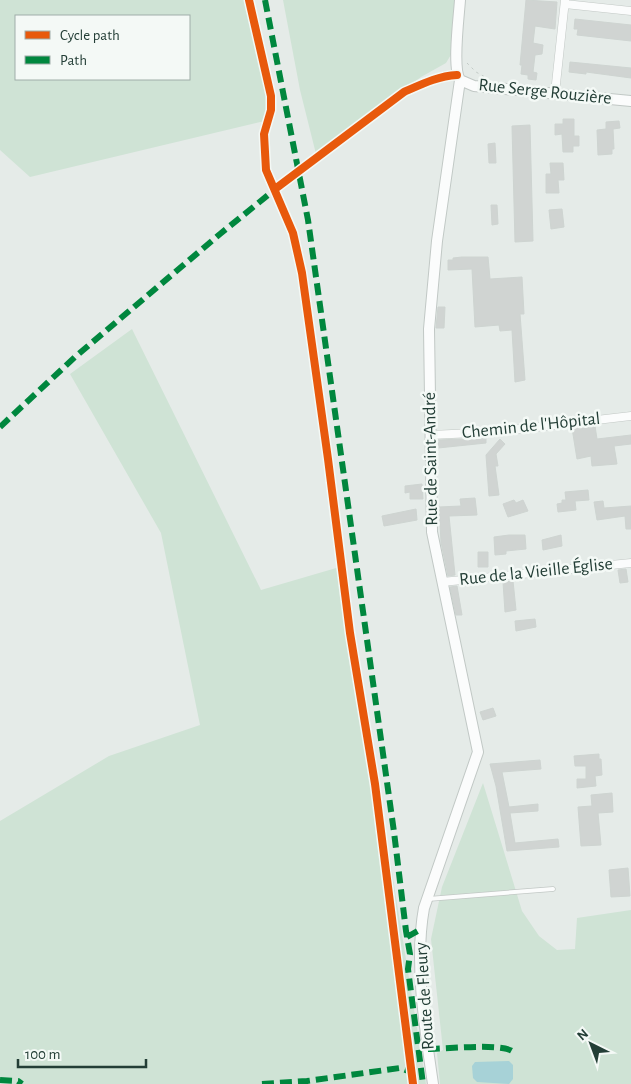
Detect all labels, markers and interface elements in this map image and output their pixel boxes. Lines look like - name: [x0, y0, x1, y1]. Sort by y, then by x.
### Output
- legend: [15, 15, 190, 80]
- text: Cycle path: [60, 28, 120, 43]
- text: Path: [60, 53, 87, 68]
- street label: Rue Serge Rouzière: [477, 76, 613, 108]
- street label: Rue de Saint-André: [421, 392, 441, 526]
- street label: Chemin de l'Hôpital: [461, 410, 601, 442]
- street label: Rue de la Vieille Église: [458, 552, 614, 589]
- street label: Route de Fleury: [412, 941, 438, 1050]
- north arrow: [566, 1019, 616, 1069]
- text: N: [575, 1027, 591, 1044]
- scale bar: [18, 1036, 145, 1068]
- text: 100 m: [25, 1047, 60, 1062]

